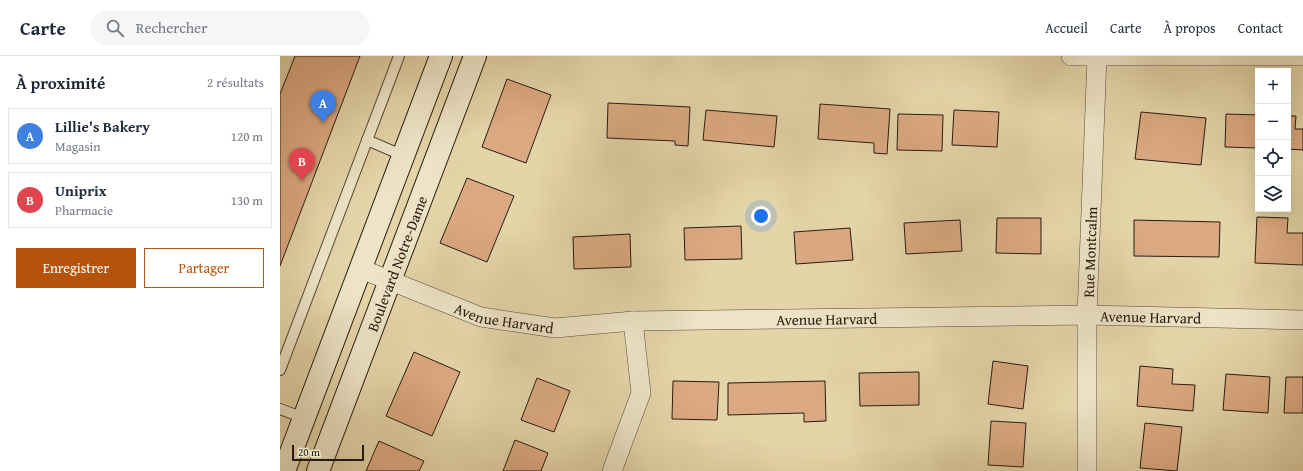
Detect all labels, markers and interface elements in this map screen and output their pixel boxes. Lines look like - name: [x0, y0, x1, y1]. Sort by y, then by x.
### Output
- search box: [90, 10, 370, 46]
- text: Carte: [20, 14, 66, 42]
- icon: search: [104, 17, 126, 39]
- text: Rechercher: [136, 17, 207, 38]
- text: Accueil: [1045, 18, 1088, 38]
- text: Carte: [1110, 18, 1142, 38]
- text: À propos: [1164, 18, 1216, 38]
- text: Contact: [1238, 18, 1283, 38]
- map controls: [1255, 68, 1291, 212]
- button: +: [1255, 68, 1291, 104]
- text: À proximité: [16, 70, 105, 95]
- text: 2 résultats: [207, 73, 264, 92]
- pin: A: [310, 90, 336, 123]
- button: −: [1255, 104, 1291, 140]
- text: Lillie's Bakery: [55, 116, 150, 137]
- text: A: [26, 127, 34, 146]
- text: 120 m: [231, 127, 263, 146]
- text: Magasin: [55, 137, 101, 156]
- button: locate: [1255, 140, 1291, 176]
- pin: B: [289, 148, 315, 181]
- button: layers: [1255, 176, 1291, 212]
- text: Uniprix: [55, 180, 107, 201]
- text: B: [26, 191, 34, 210]
- text: 130 m: [231, 191, 263, 210]
- street label: Boulevard Notre-Dame: [361, 192, 432, 334]
- text: Pharmacie: [55, 201, 113, 220]
- street label: Rue Montcalm: [1077, 205, 1102, 298]
- your location: [751, 206, 771, 226]
- button: Enregistrer: [16, 248, 136, 288]
- button: Partager: [144, 248, 264, 288]
- street label: Avenue Harvard: [451, 297, 555, 338]
- street label: Avenue Harvard: [1100, 305, 1201, 328]
- street label: Avenue Harvard: [776, 307, 877, 330]
- scale bar: [292, 443, 364, 462]
- text: 20 m: [298, 444, 320, 460]

